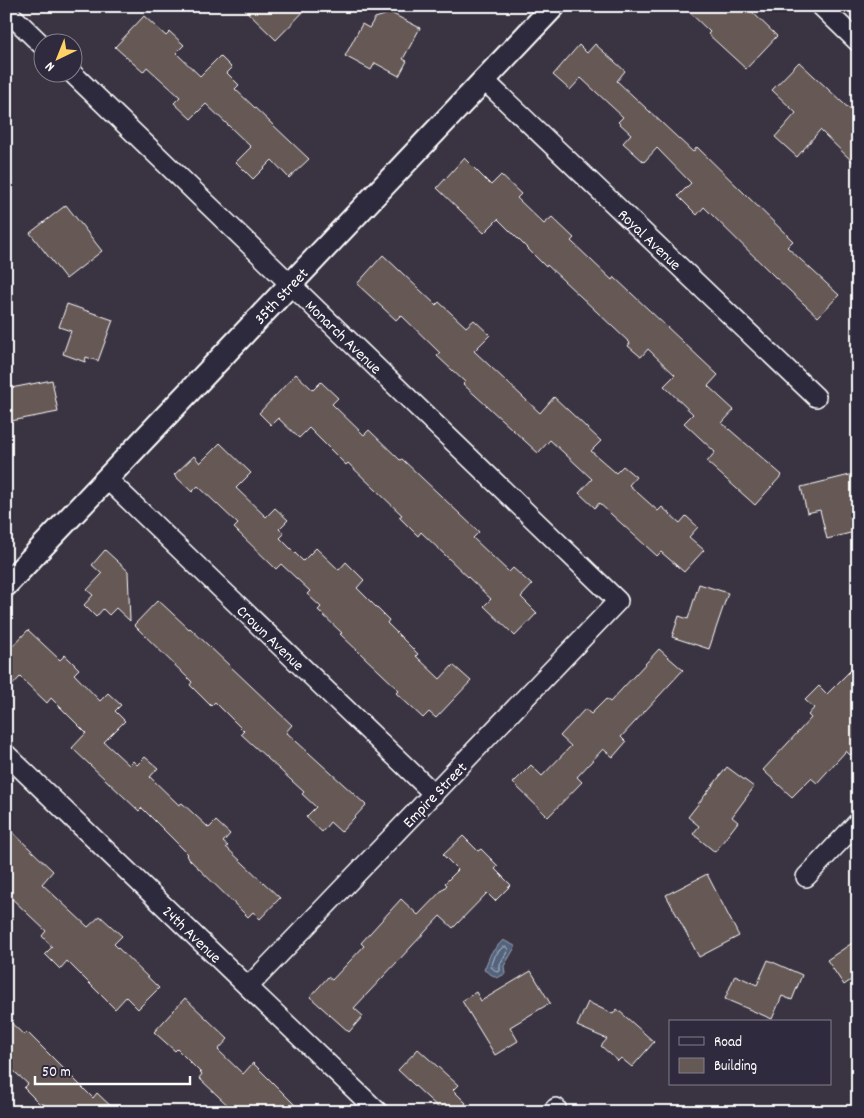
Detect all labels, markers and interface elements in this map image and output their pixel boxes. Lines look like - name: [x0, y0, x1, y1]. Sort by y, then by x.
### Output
- north arrow: [32, 32, 82, 82]
- text: N: [41, 56, 60, 76]
- street label: Royal Avenue: [612, 205, 686, 277]
- street label: 35th Street: [250, 263, 315, 330]
- street label: Monarch Avenue: [299, 295, 386, 381]
- street label: Crown Avenue: [230, 601, 308, 677]
- street label: Empire Street: [398, 757, 473, 834]
- street label: 24th Avenue: [156, 901, 226, 969]
- legend: [669, 1020, 832, 1086]
- text: Road: [714, 1032, 742, 1054]
- scale bar: [35, 1053, 190, 1085]
- text: Building: [714, 1056, 757, 1078]
- text: 50 m: [42, 1062, 71, 1084]

